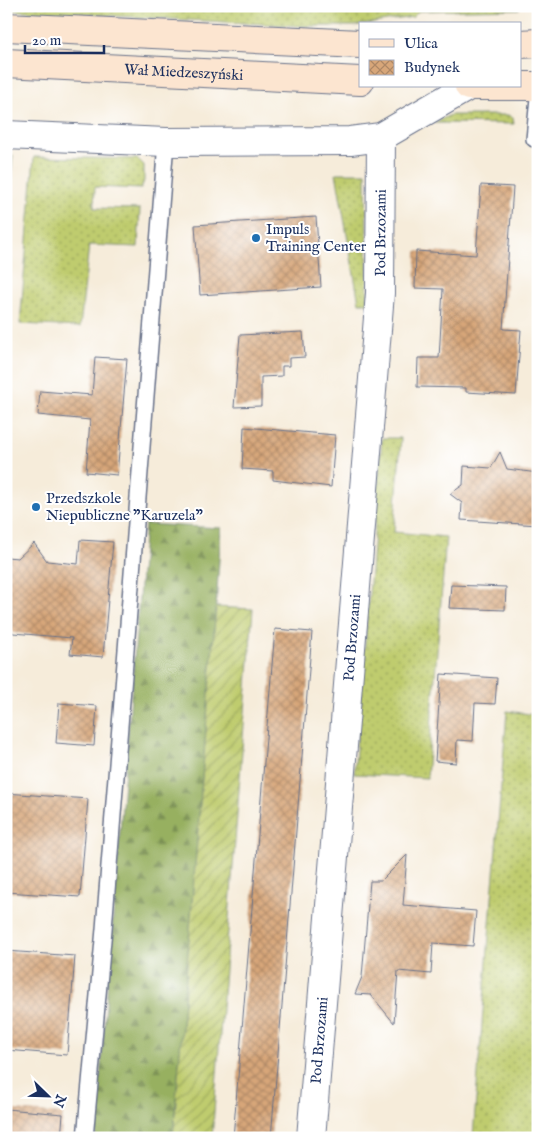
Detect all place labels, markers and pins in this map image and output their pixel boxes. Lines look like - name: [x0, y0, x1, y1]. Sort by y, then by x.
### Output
- place label: Impuls Training Center: [266, 220, 367, 256]
- marker: Impuls Training Center: [250, 232, 262, 244]
- place label: Przedszkole Niepubliczne "Karuzela": [46, 489, 203, 525]
- marker: Przedszkole Niepubliczne "Karuzela": [30, 501, 42, 513]

